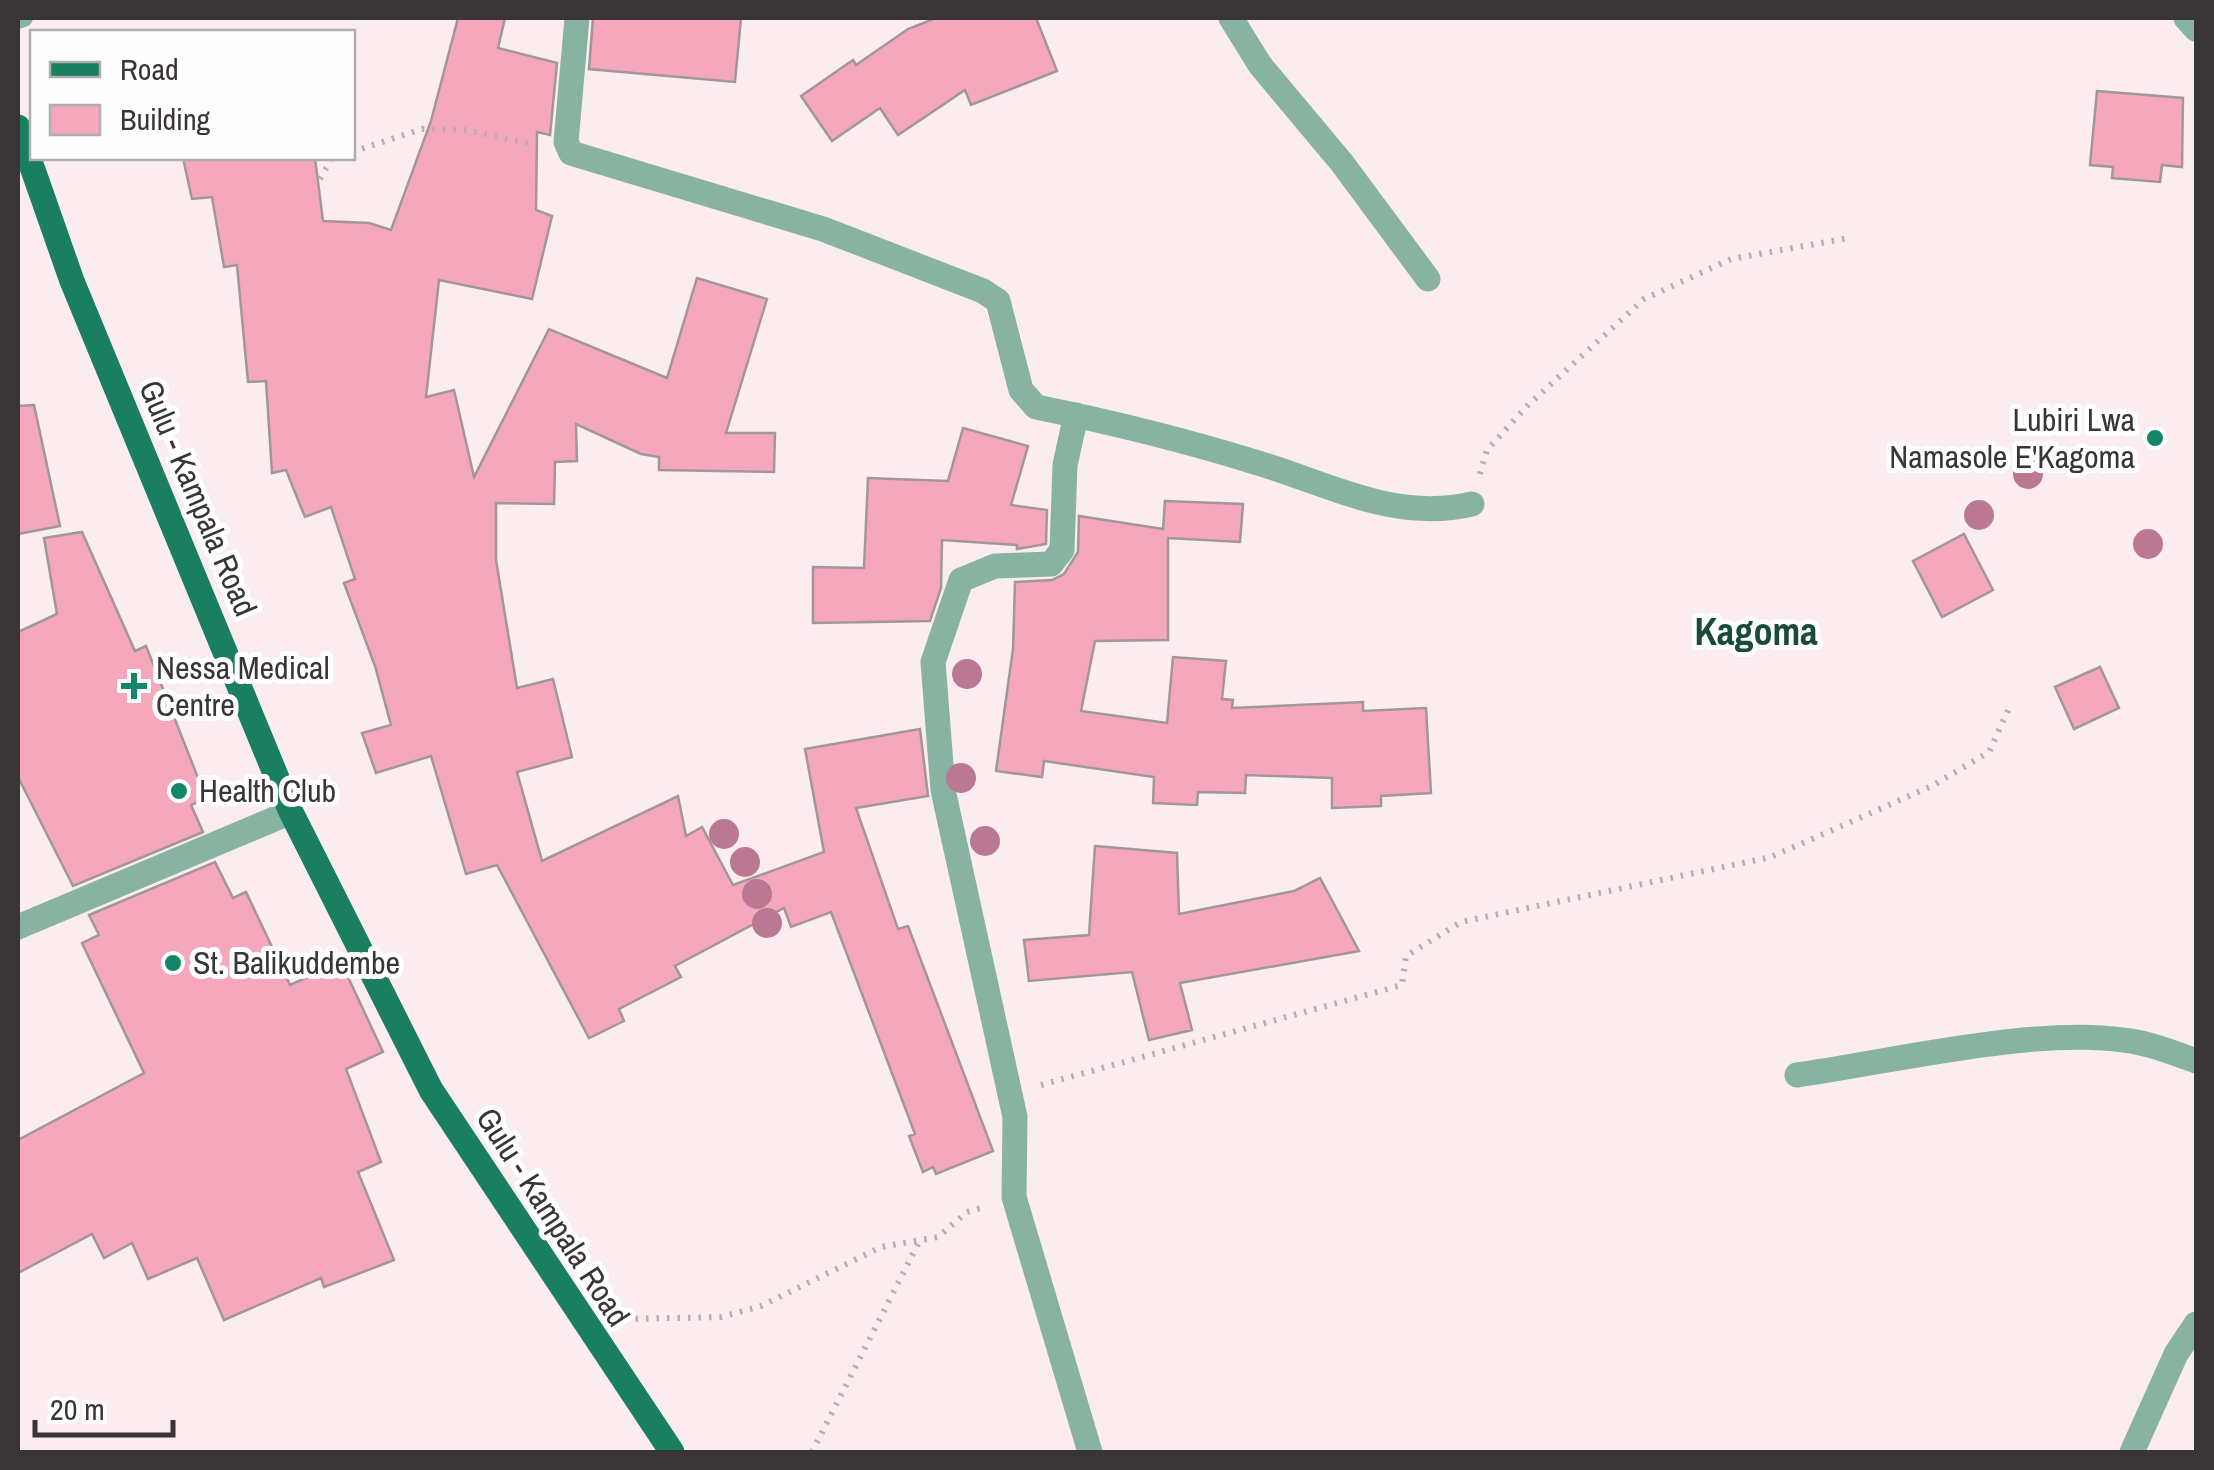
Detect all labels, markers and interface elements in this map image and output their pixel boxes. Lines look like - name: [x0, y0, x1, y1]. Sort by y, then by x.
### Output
- legend: [30, 30, 355, 160]
- text: Road: [120, 49, 179, 89]
- text: Building: [120, 99, 211, 139]
- street label: Gulu - Kampala Road: [129, 373, 268, 622]
- place label: Lubiri Lwa Namasole E'Kagoma: [1889, 398, 2135, 478]
- marker: Lubiri Lwa Namasole E'Kagoma: [2144, 427, 2166, 449]
- district label: Kagoma: [1695, 606, 1818, 657]
- place label: Nessa Medical Centre: [156, 646, 330, 726]
- marker: Nessa Medical Centre: [121, 673, 147, 699]
- place label: Health Club: [199, 769, 336, 812]
- marker: Health Club: [168, 780, 190, 802]
- place label: St. Balikuddembe: [193, 941, 400, 984]
- marker: St. Balikuddembe: [162, 952, 184, 974]
- street label: Gulu - Kampala Road: [467, 1099, 640, 1334]
- scale bar: [35, 1375, 172, 1437]
- text: 20 m: [50, 1389, 105, 1429]

